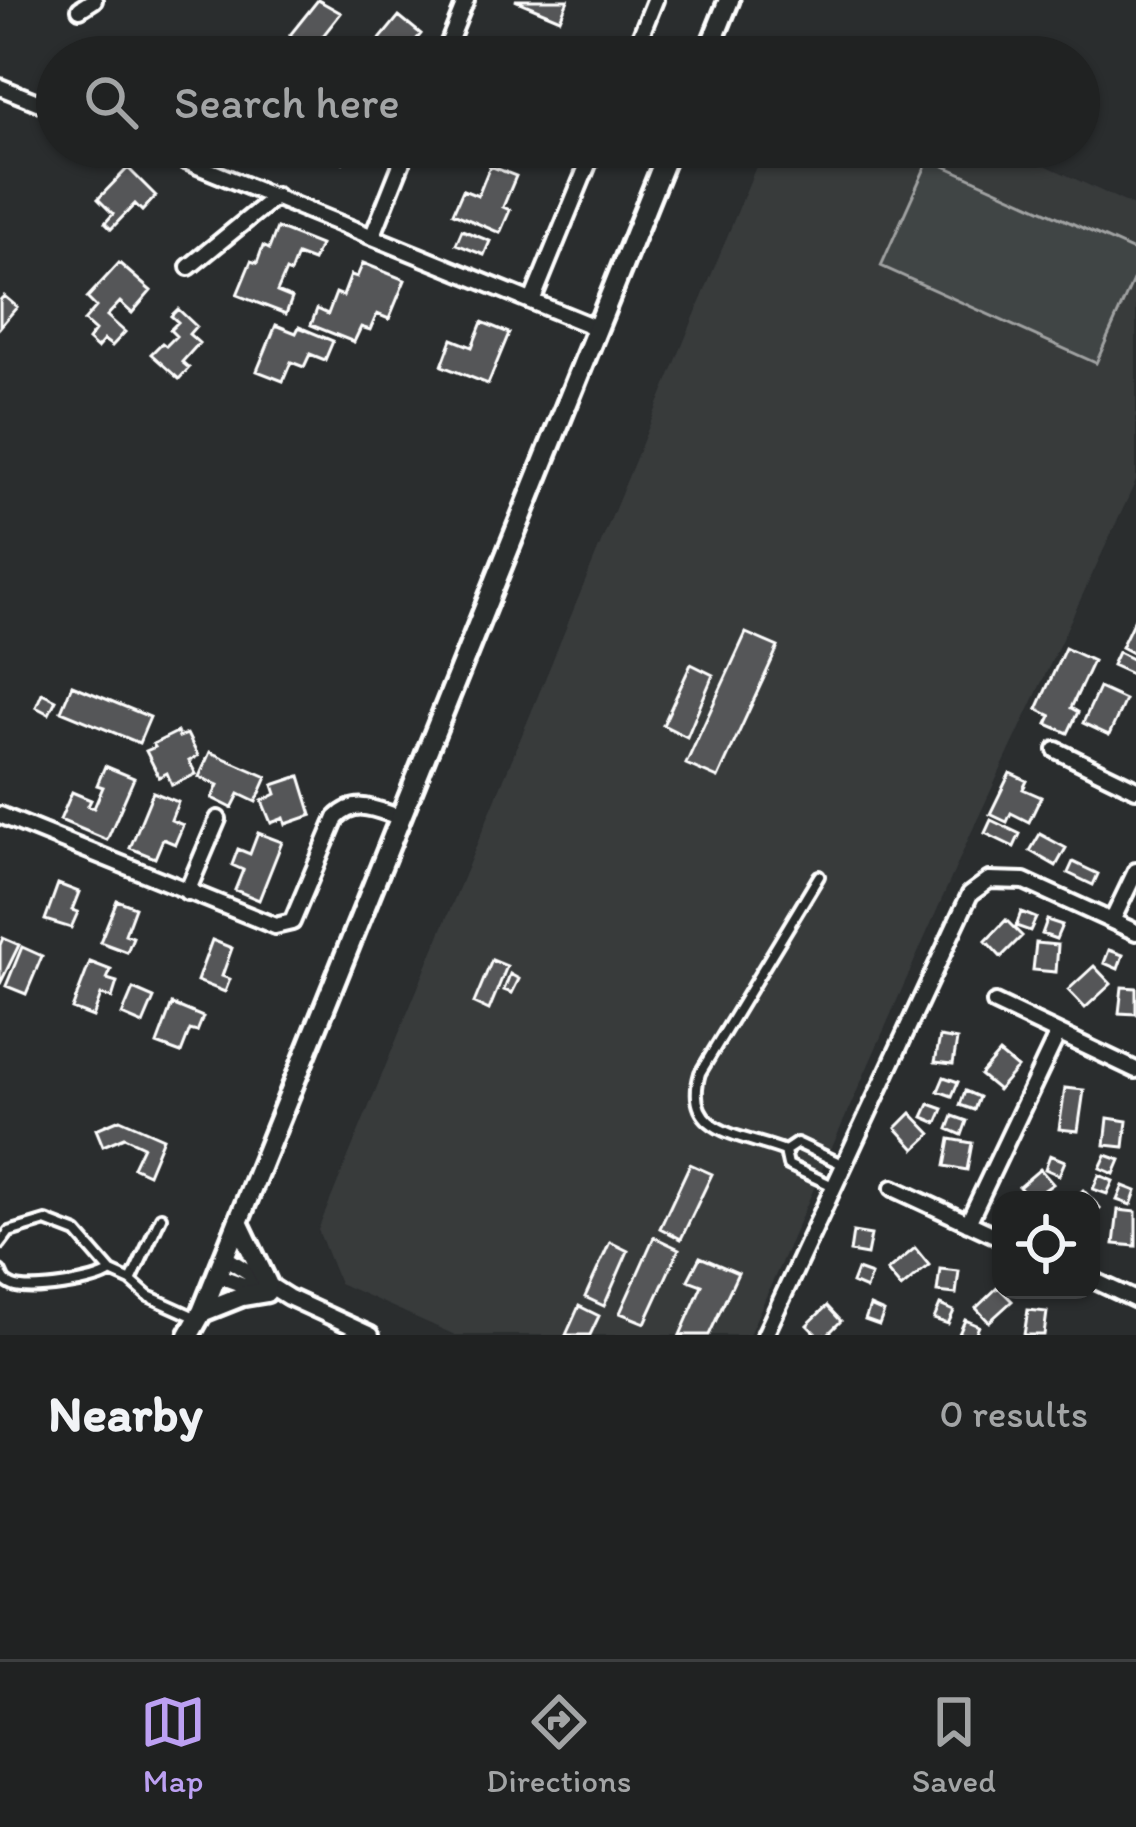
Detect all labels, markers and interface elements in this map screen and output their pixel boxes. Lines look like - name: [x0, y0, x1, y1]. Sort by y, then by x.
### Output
- search box: [36, 36, 1100, 168]
- icon: search: [78, 69, 144, 135]
- text: Search here: [174, 75, 400, 129]
- map controls: [992, 1191, 1100, 1299]
- button: locate: [992, 1191, 1100, 1299]
- text: Nearby: [48, 1383, 203, 1444]
- text: 0 results: [939, 1390, 1088, 1437]
- tab: Map: [140, 1689, 206, 1800]
- tab: Directions: [486, 1689, 631, 1800]
- tab: Saved: [912, 1689, 996, 1800]

